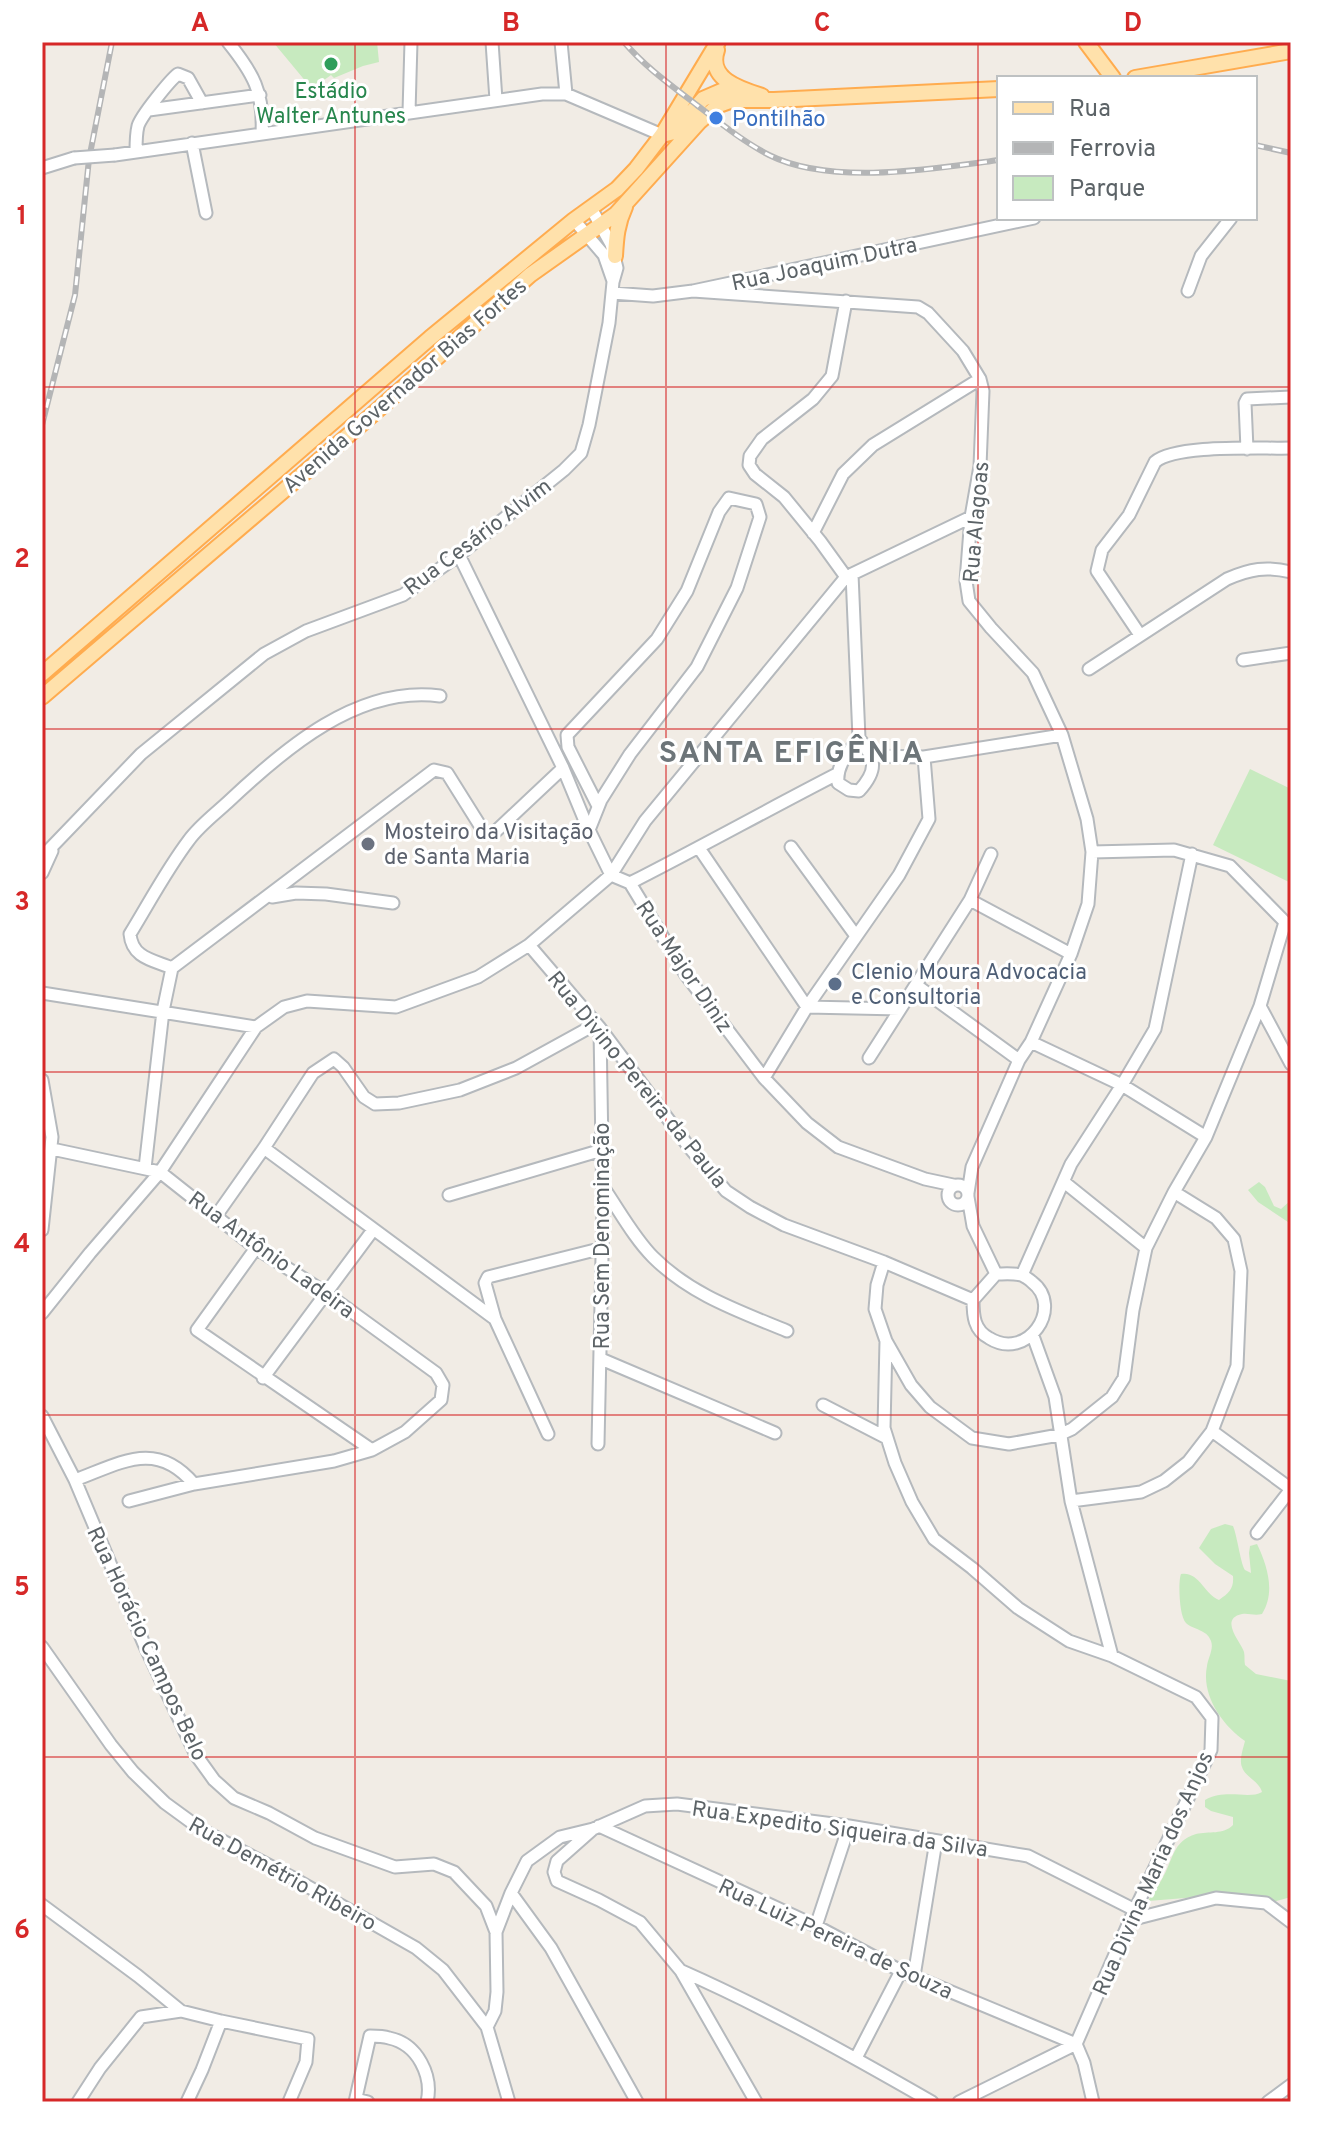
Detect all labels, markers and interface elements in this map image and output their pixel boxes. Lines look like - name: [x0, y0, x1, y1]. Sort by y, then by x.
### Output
- text: A: [191, 8, 209, 41]
- text: B: [502, 8, 520, 41]
- text: C: [814, 8, 830, 41]
- text: D: [1124, 8, 1142, 41]
- marker: Estádio Walter Antunes: [322, 55, 340, 73]
- legend: [997, 76, 1257, 220]
- place label: Estádio Walter Antunes: [256, 79, 406, 131]
- text: Rua: [1069, 95, 1111, 125]
- place label: Pontilhão: [732, 107, 826, 134]
- marker: Pontilhão: [707, 109, 725, 127]
- text: Ferrovia: [1069, 135, 1156, 165]
- text: Parque: [1069, 175, 1145, 205]
- text: 1: [17, 201, 27, 234]
- street label: Rua Joaquim Dutra: [729, 233, 920, 298]
- street label: Avenida Governador Bias Fortes: [278, 274, 533, 500]
- street label: Rua Alagoas: [959, 460, 996, 584]
- street label: Rua Cesário Alvim: [399, 474, 558, 602]
- text: 2: [14, 544, 30, 577]
- district label: SANTA EFIGÊNIA: [659, 734, 925, 773]
- place label: Mosteiro da Visitação de Santa Maria: [384, 820, 594, 872]
- marker: Mosteiro da Visitação de Santa Maria: [359, 835, 377, 853]
- text: 3: [14, 887, 30, 920]
- street label: Rua Major Diniz: [629, 896, 737, 1039]
- place label: Clenio Moura Advocacia e Consultoria: [851, 960, 1087, 1012]
- street label: Rua Divino Pereira da Paula: [540, 967, 732, 1194]
- marker: Clenio Moura Advocacia e Consultoria: [826, 975, 844, 993]
- street label: Rua Sem Denominação: [590, 1122, 617, 1350]
- street label: Rua Antônio Ladeira: [182, 1187, 359, 1326]
- text: 4: [14, 1229, 30, 1262]
- street label: Rua Horácio Campos Belo: [80, 1523, 212, 1765]
- text: 5: [14, 1572, 30, 1605]
- street label: Rua Divina Maria dos Anjos: [1088, 1748, 1220, 2001]
- street label: Rua Expedito Siqueira da Silva: [690, 1796, 989, 1865]
- street label: Rua Demétrio Ribeiro: [183, 1812, 381, 1938]
- street label: Rua Luiz Pereira de Souza: [713, 1874, 957, 2007]
- text: 6: [14, 1915, 30, 1948]

